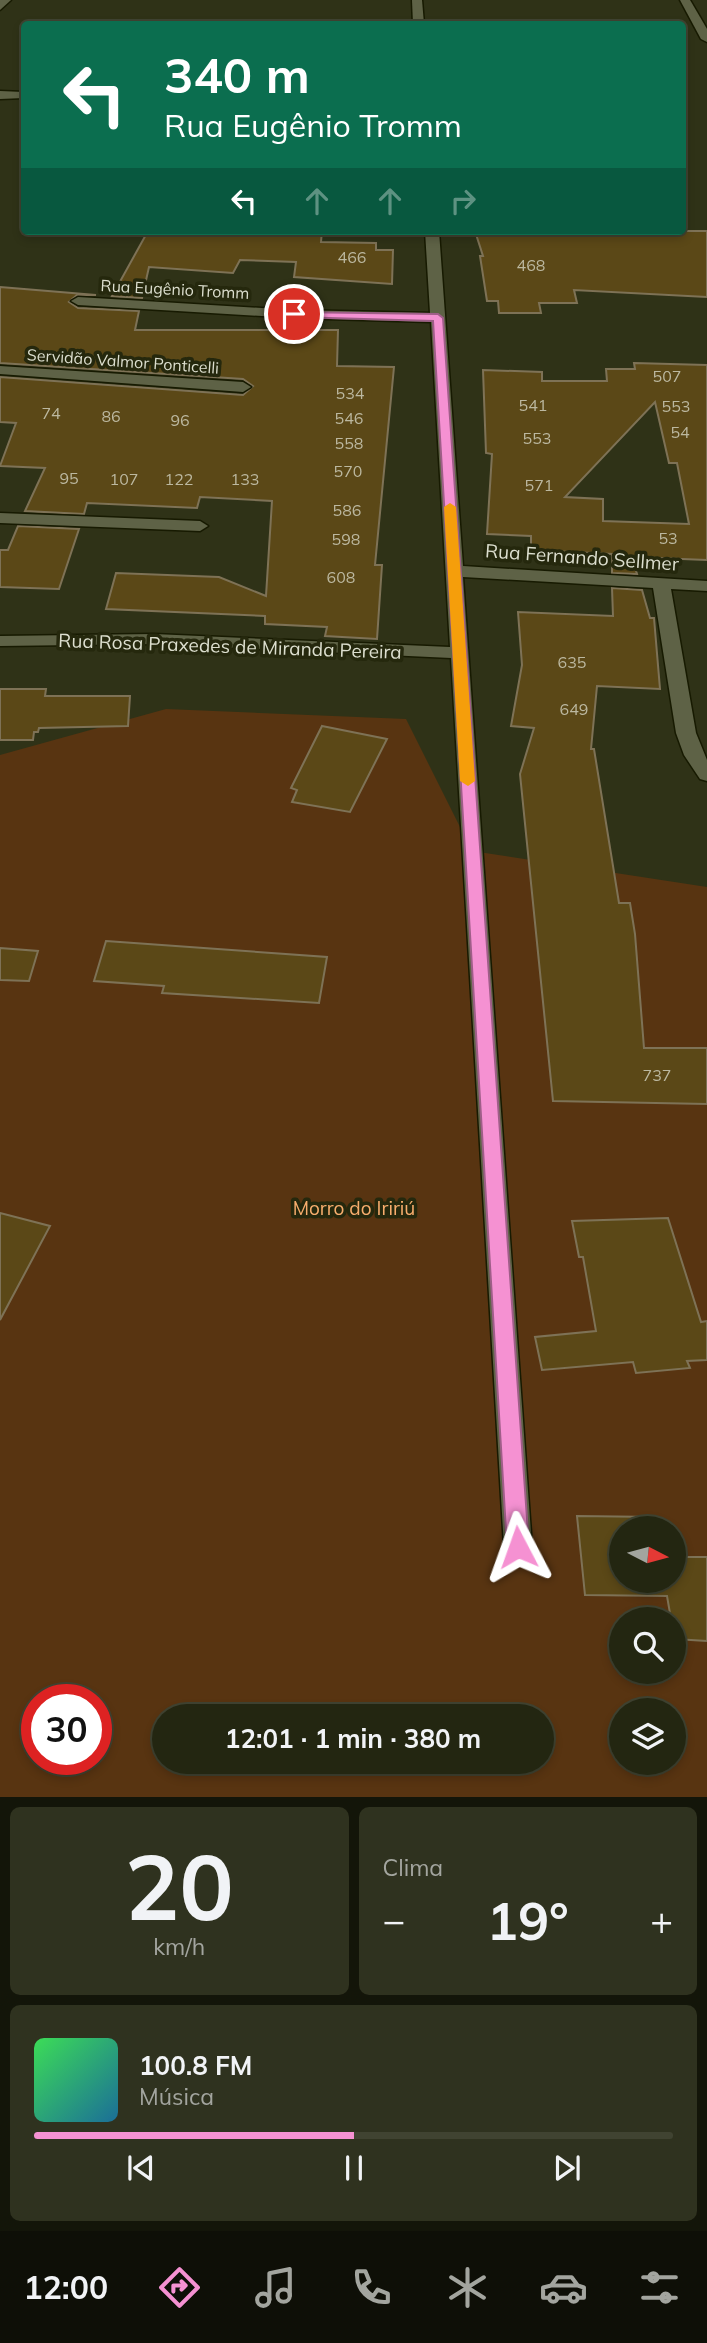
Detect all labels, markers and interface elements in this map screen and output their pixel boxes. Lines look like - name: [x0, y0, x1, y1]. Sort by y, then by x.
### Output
- text: 340 m: [164, 44, 310, 105]
- icon: left: [49, 49, 140, 140]
- text: Rua Eugênio Tromm: [164, 105, 462, 145]
- icon: left: [225, 182, 263, 220]
- icon: ahead: [298, 182, 336, 220]
- icon: ahead: [371, 182, 409, 220]
- icon: right: [444, 182, 482, 220]
- house number: 466: [338, 247, 366, 267]
- house number: 468: [517, 255, 545, 275]
- street label: Rua Eugênio Tromm: [100, 275, 250, 303]
- pin: [264, 284, 324, 344]
- icon: arrive: [275, 295, 313, 333]
- street label: Servidão Valmor Ponticelli: [26, 344, 220, 378]
- house number: 507: [653, 366, 681, 386]
- house number: 534: [336, 383, 365, 403]
- house number: 541: [519, 395, 547, 415]
- house number: 553: [662, 396, 690, 416]
- house number: 74: [41, 403, 61, 423]
- house number: 86: [101, 406, 121, 426]
- house number: 546: [335, 408, 363, 428]
- house number: 96: [170, 410, 190, 430]
- house number: 54: [670, 422, 690, 442]
- house number: 553: [523, 428, 551, 448]
- house number: 558: [335, 433, 363, 453]
- house number: 570: [334, 461, 362, 481]
- house number: 95: [59, 468, 79, 488]
- house number: 107: [110, 469, 138, 489]
- house number: 122: [165, 469, 193, 489]
- house number: 133: [231, 469, 259, 489]
- house number: 571: [525, 475, 553, 495]
- house number: 586: [333, 500, 361, 520]
- house number: 53: [658, 528, 678, 548]
- house number: 598: [332, 529, 360, 549]
- street label: Rua Fernando Sellmer: [484, 538, 680, 576]
- house number: 608: [327, 567, 355, 587]
- street label: Rua Rosa Praxedes de Miranda Pereira: [58, 628, 402, 664]
- house number: 635: [558, 652, 586, 672]
- house number: 649: [560, 699, 588, 719]
- house number: 737: [643, 1065, 671, 1085]
- park label: Morro do Iririú: [293, 1196, 415, 1220]
- position arrow: [481, 1510, 555, 1584]
- north arrow: [609, 1516, 686, 1592]
- map controls: [609, 1516, 686, 1775]
- button: search: [609, 1607, 686, 1684]
- speed limit sign: 30: [21, 1684, 112, 1775]
- button: layers: [609, 1698, 686, 1775]
- text: 12:01 · 1 min · 380 m: [225, 1722, 481, 1755]
- text: 20: [125, 1829, 234, 1943]
- text: Clima: [383, 1853, 443, 1882]
- text: 19°: [487, 1888, 569, 1953]
- text: −: [383, 1896, 405, 1944]
- text: +: [650, 1896, 673, 1944]
- text: km/h: [153, 1932, 205, 1961]
- text: 100.8 FM: [139, 2049, 252, 2082]
- text: Música: [139, 2082, 214, 2111]
- icon: previous: [122, 2149, 160, 2187]
- icon: pause: [335, 2149, 373, 2187]
- icon: next: [548, 2149, 586, 2187]
- icon: directions: [155, 2263, 204, 2312]
- icon: music: [251, 2263, 300, 2312]
- icon: phone: [347, 2263, 396, 2312]
- icon: climate: [443, 2263, 492, 2312]
- icon: car: [539, 2263, 588, 2312]
- icon: filters: [635, 2263, 684, 2312]
- text: 12:00: [23, 2267, 108, 2307]

